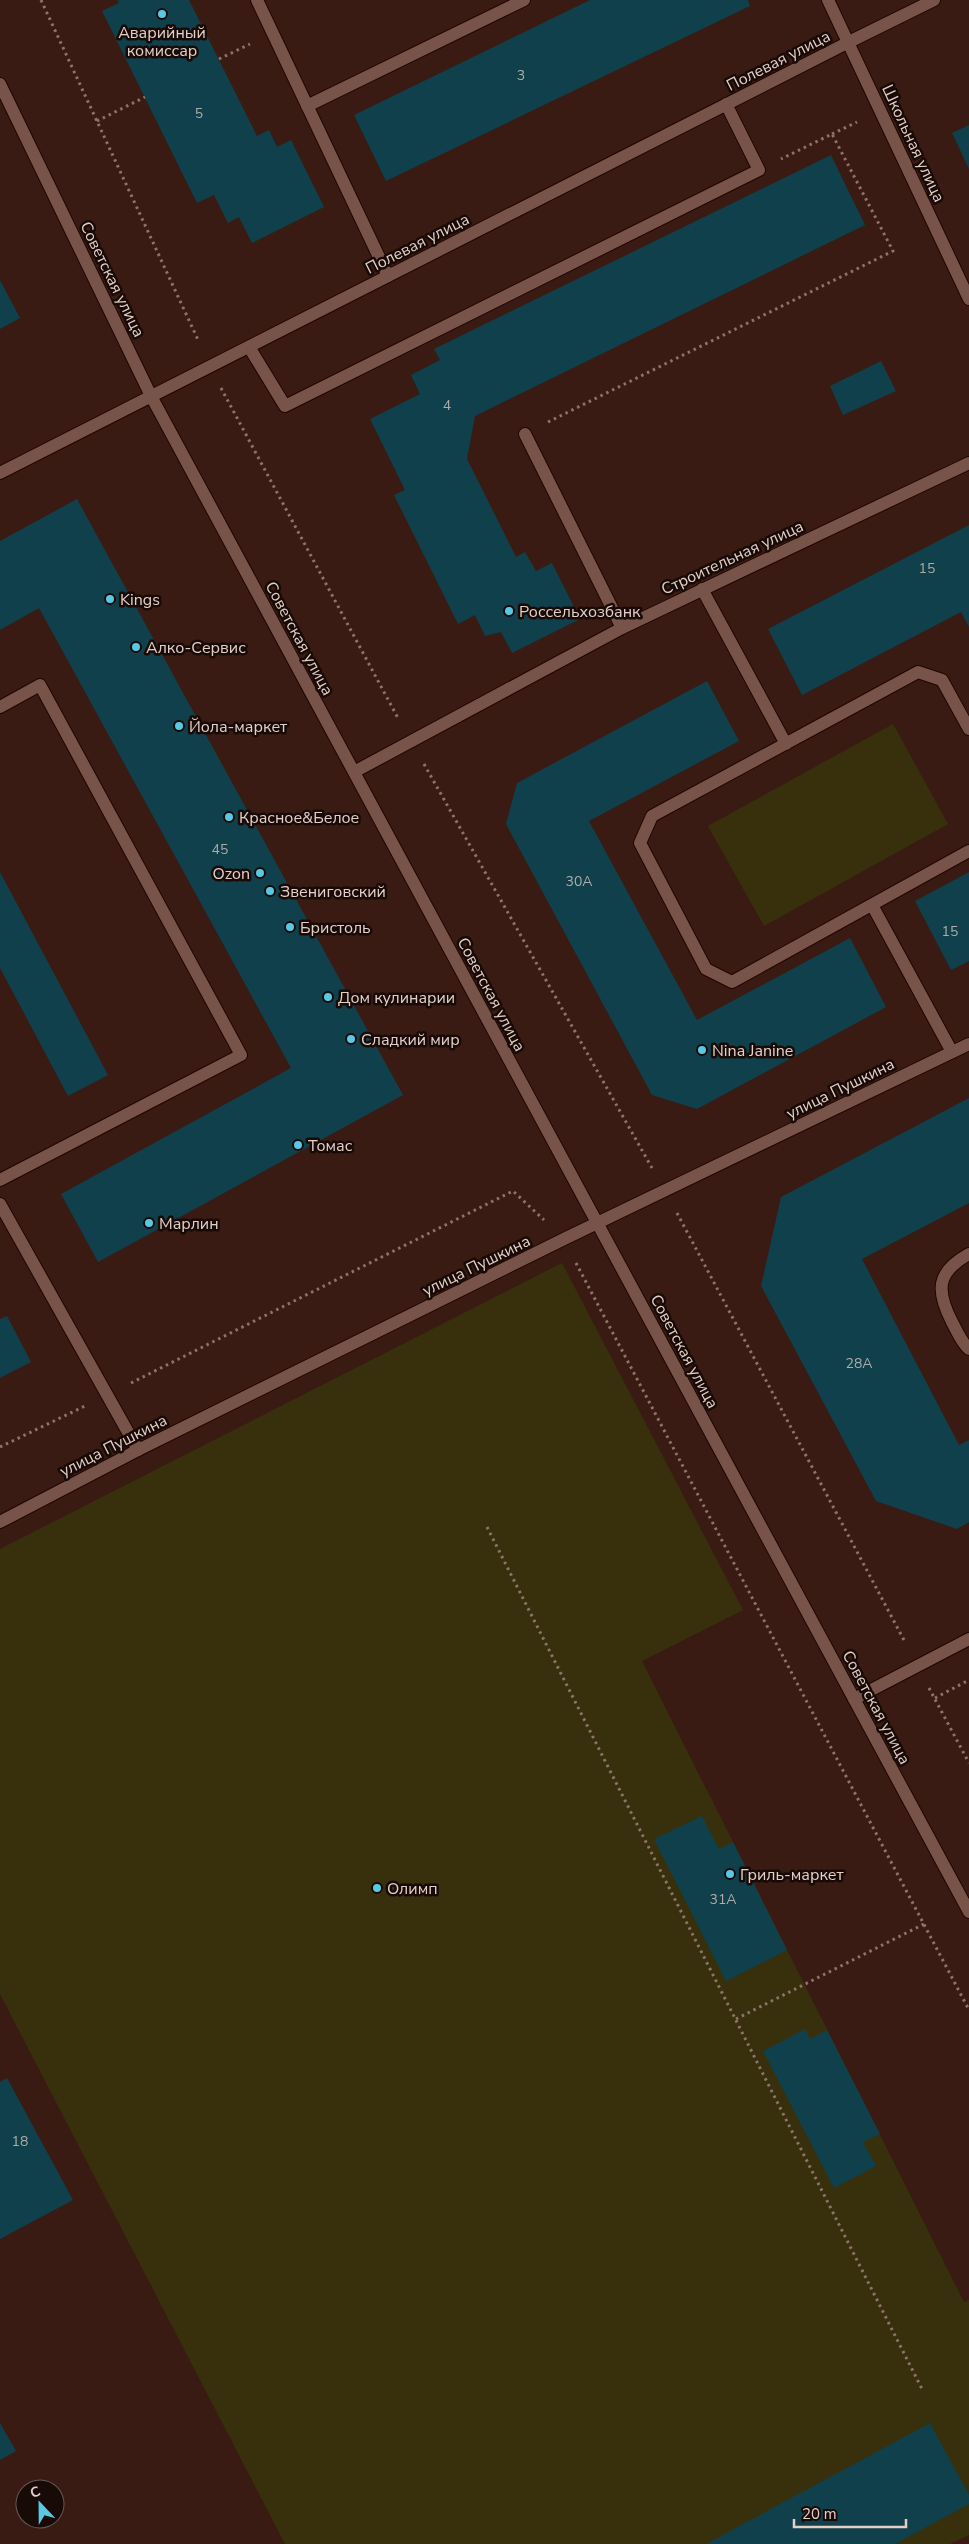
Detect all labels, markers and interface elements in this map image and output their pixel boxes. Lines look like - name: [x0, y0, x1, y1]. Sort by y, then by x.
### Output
- marker: Аварийный комиссар: [156, 8, 168, 20]
- place label: Аварийный комиссар: [118, 22, 206, 62]
- street label: Полевая улица: [723, 25, 834, 96]
- house number: 3: [517, 66, 525, 85]
- street label: Школьная улица: [876, 81, 950, 206]
- house number: 5: [195, 104, 203, 123]
- street label: Полевая улица: [362, 208, 473, 279]
- street label: Советская улица: [75, 218, 150, 341]
- house number: 4: [443, 396, 451, 415]
- street label: Строительная улица: [658, 515, 807, 601]
- house number: 15: [919, 559, 935, 578]
- street label: Советская улица: [260, 578, 338, 699]
- place label: Kings: [120, 589, 160, 611]
- marker: Kings: [104, 593, 116, 605]
- place label: Россельхозбанк: [519, 601, 641, 623]
- marker: Россельхозбанк: [503, 605, 515, 617]
- place label: Алко-Сервис: [146, 637, 246, 659]
- marker: Алко-Сервис: [130, 641, 142, 653]
- place label: Йола-маркет: [189, 716, 288, 738]
- marker: Йола-маркет: [173, 720, 185, 732]
- place label: Красное&Белое: [239, 807, 359, 829]
- marker: Красное&Белое: [223, 811, 235, 823]
- house number: 45: [212, 840, 228, 859]
- place label: Ozon: [212, 863, 250, 885]
- marker: Ozon: [254, 867, 266, 879]
- house number: 30А: [565, 872, 593, 891]
- place label: Звениговский: [280, 881, 386, 903]
- marker: Звениговский: [264, 885, 276, 897]
- place label: Бристоль: [300, 917, 371, 939]
- marker: Бристоль: [284, 921, 296, 933]
- house number: 15: [942, 922, 958, 941]
- street label: Советская улица: [452, 934, 530, 1055]
- place label: Дом кулинарии: [338, 987, 455, 1009]
- marker: Дом кулинарии: [322, 991, 334, 1003]
- place label: Сладкий мир: [361, 1029, 460, 1051]
- marker: Сладкий мир: [345, 1033, 357, 1045]
- place label: Nina Janine: [712, 1040, 793, 1062]
- marker: Nina Janine: [696, 1044, 708, 1056]
- street label: улица Пушкина: [783, 1053, 898, 1125]
- place label: Томас: [308, 1135, 353, 1157]
- marker: Томас: [292, 1139, 304, 1151]
- place label: Марлин: [159, 1213, 219, 1235]
- marker: Марлин: [143, 1217, 155, 1229]
- street label: улица Пушкина: [419, 1230, 534, 1302]
- street label: Советская улица: [645, 1291, 723, 1412]
- house number: 28А: [845, 1354, 873, 1373]
- street label: улица Пушкина: [56, 1409, 171, 1482]
- street label: Советская улица: [837, 1647, 915, 1768]
- place label: Гриль-маркет: [740, 1864, 845, 1886]
- marker: Гриль-маркет: [724, 1868, 736, 1880]
- place label: Олимп: [387, 1878, 438, 1900]
- marker: Олимп: [371, 1882, 383, 1894]
- house number: 31А: [709, 1890, 737, 1909]
- house number: 18: [12, 2132, 28, 2151]
- north arrow: [15, 2479, 65, 2529]
- text: С: [27, 2482, 44, 2503]
- scale bar: [794, 2496, 906, 2528]
- text: 20 m: [802, 2504, 837, 2524]

